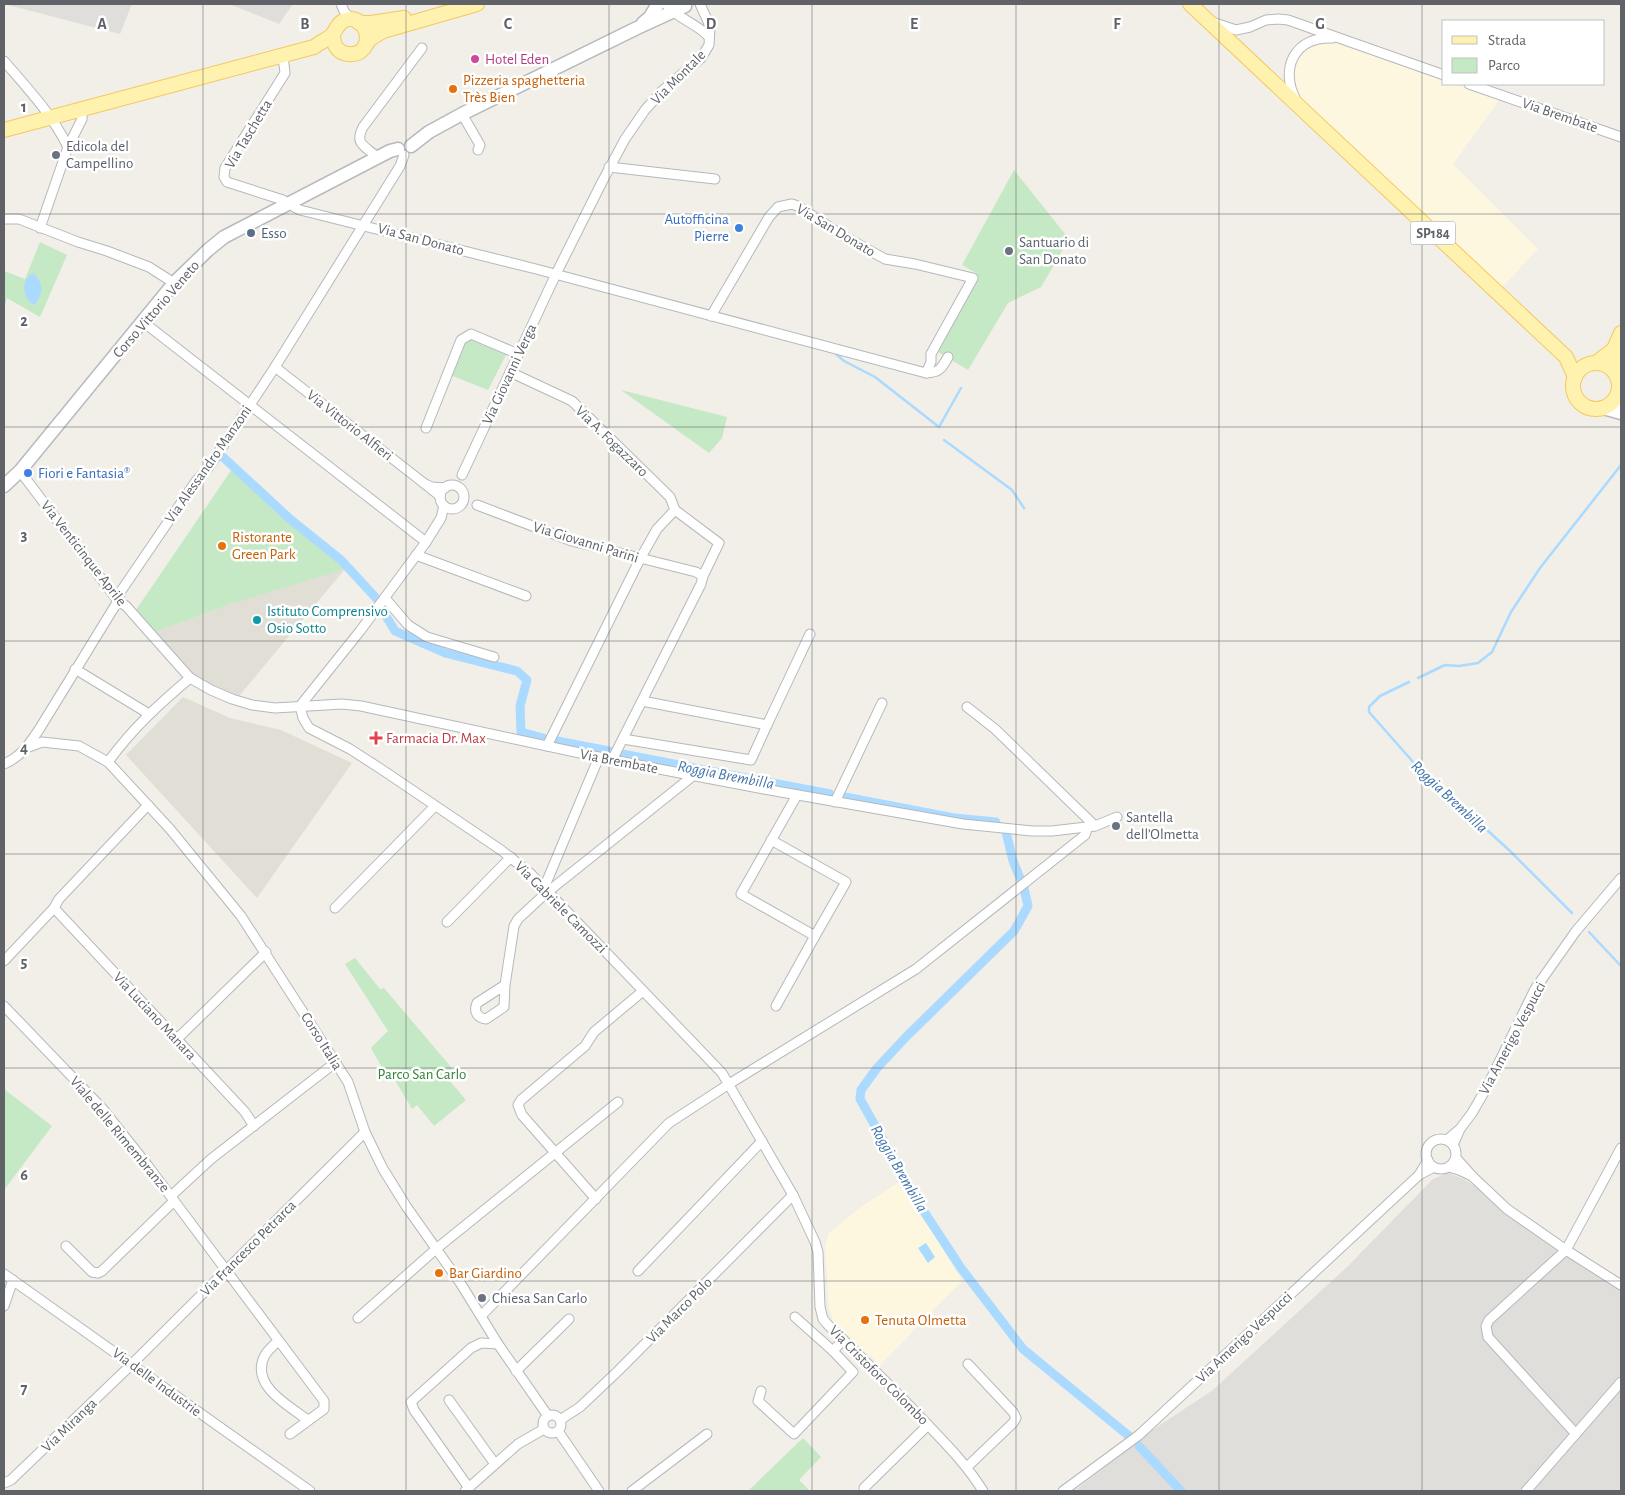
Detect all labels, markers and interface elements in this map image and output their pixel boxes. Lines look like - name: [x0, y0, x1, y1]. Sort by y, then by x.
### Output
- text: A: [97, 16, 107, 32]
- text: B: [300, 16, 310, 32]
- text: C: [504, 16, 513, 32]
- text: D: [706, 16, 717, 32]
- text: E: [910, 16, 918, 32]
- text: F: [1113, 16, 1121, 32]
- text: G: [1315, 16, 1325, 32]
- legend: [1442, 20, 1605, 85]
- text: Strada: [1488, 33, 1526, 48]
- street label: Via Montale: [648, 47, 709, 108]
- place label: Hotel Eden: [485, 52, 549, 67]
- marker: Hotel Eden: [469, 53, 481, 65]
- text: Parco: [1488, 58, 1520, 73]
- place label: Pizzeria spaghetteria Très Bien: [463, 73, 585, 105]
- marker: Pizzeria spaghetteria Très Bien: [447, 83, 459, 95]
- street label: Via Brembate: [1520, 95, 1600, 135]
- street label: Via Taschetta: [222, 97, 275, 171]
- text: 1: [21, 99, 27, 115]
- place label: Edicola del Campellino: [66, 139, 133, 171]
- marker: Edicola del Campellino: [50, 149, 62, 161]
- street label: Via San Donato: [794, 201, 878, 260]
- place label: Autofficina Pierre: [664, 212, 729, 244]
- street label: Via San Donato: [376, 221, 466, 258]
- marker: Autofficina Pierre: [733, 222, 745, 234]
- road number: SP184: [1410, 222, 1456, 244]
- place label: Esso: [261, 226, 287, 241]
- marker: Esso: [245, 227, 257, 239]
- place label: Santuario di San Donato: [1019, 235, 1089, 267]
- marker: Santuario di San Donato: [1003, 245, 1015, 257]
- street label: Corso Vittorio Veneto: [110, 258, 202, 361]
- text: 2: [20, 313, 28, 329]
- street label: Via Giovanni Verga: [480, 321, 539, 427]
- street label: Via Vittorio Alfieri: [304, 387, 396, 463]
- street label: Via Alessandro Manzoni: [162, 403, 255, 526]
- street label: Via A. Fogazzaro: [572, 403, 651, 480]
- place label: Fiori e Fantasia®: [38, 466, 131, 481]
- marker: Fiori e Fantasia®: [22, 467, 34, 479]
- street label: Via Venticinque Aprile: [38, 498, 129, 609]
- street label: Via Giovanni Parini: [531, 519, 640, 566]
- text: 3: [21, 527, 28, 543]
- place label: Ristorante Green Park: [232, 530, 296, 562]
- marker: Ristorante Green Park: [216, 540, 228, 552]
- place label: Istituto Comprensivo Osio Sotto: [267, 604, 388, 636]
- marker: Istituto Comprensivo Osio Sotto: [251, 614, 263, 626]
- place label: Farmacia Dr. Max: [386, 731, 486, 746]
- marker: Farmacia Dr. Max: [370, 732, 382, 744]
- text: 4: [20, 740, 28, 756]
- street label: Via Brembate: [579, 747, 659, 776]
- water label: Roggia Brembilla: [676, 758, 775, 792]
- water label: Roggia Brembilla: [1408, 758, 1490, 836]
- place label: Santella dell’Olmetta: [1126, 810, 1199, 842]
- marker: Santella dell’Olmetta: [1110, 820, 1122, 832]
- street label: Via Gabriele Camozzi: [512, 859, 609, 956]
- text: 5: [21, 954, 28, 970]
- street label: Via Luciano Manara: [110, 970, 199, 1063]
- street label: Via Amerigo Vespucci: [1476, 979, 1548, 1097]
- street label: Corso Italia: [298, 1010, 345, 1073]
- park label: Parco San Carlo: [378, 1067, 466, 1082]
- street label: Viale delle Rimembranze: [67, 1074, 172, 1195]
- water label: Roggia Brembilla: [868, 1122, 930, 1215]
- text: 6: [20, 1167, 28, 1183]
- street label: Via Francesco Petrarca: [198, 1198, 299, 1299]
- place label: Bar Giardino: [449, 1266, 522, 1281]
- marker: Bar Giardino: [433, 1267, 445, 1279]
- street label: Via Marco Polo: [644, 1275, 715, 1346]
- street label: Via Amerigo Vespucci: [1193, 1289, 1295, 1386]
- place label: Chiesa San Carlo: [492, 1291, 587, 1306]
- marker: Chiesa San Carlo: [476, 1292, 488, 1304]
- place label: Tenuta Olmetta: [875, 1313, 967, 1328]
- marker: Tenuta Olmetta: [859, 1314, 871, 1326]
- street label: Via Cristoforo Colombo: [826, 1323, 931, 1428]
- street label: Via delle Industrie: [110, 1345, 204, 1420]
- text: 7: [21, 1381, 28, 1397]
- street label: Via Miranga: [39, 1396, 100, 1455]

